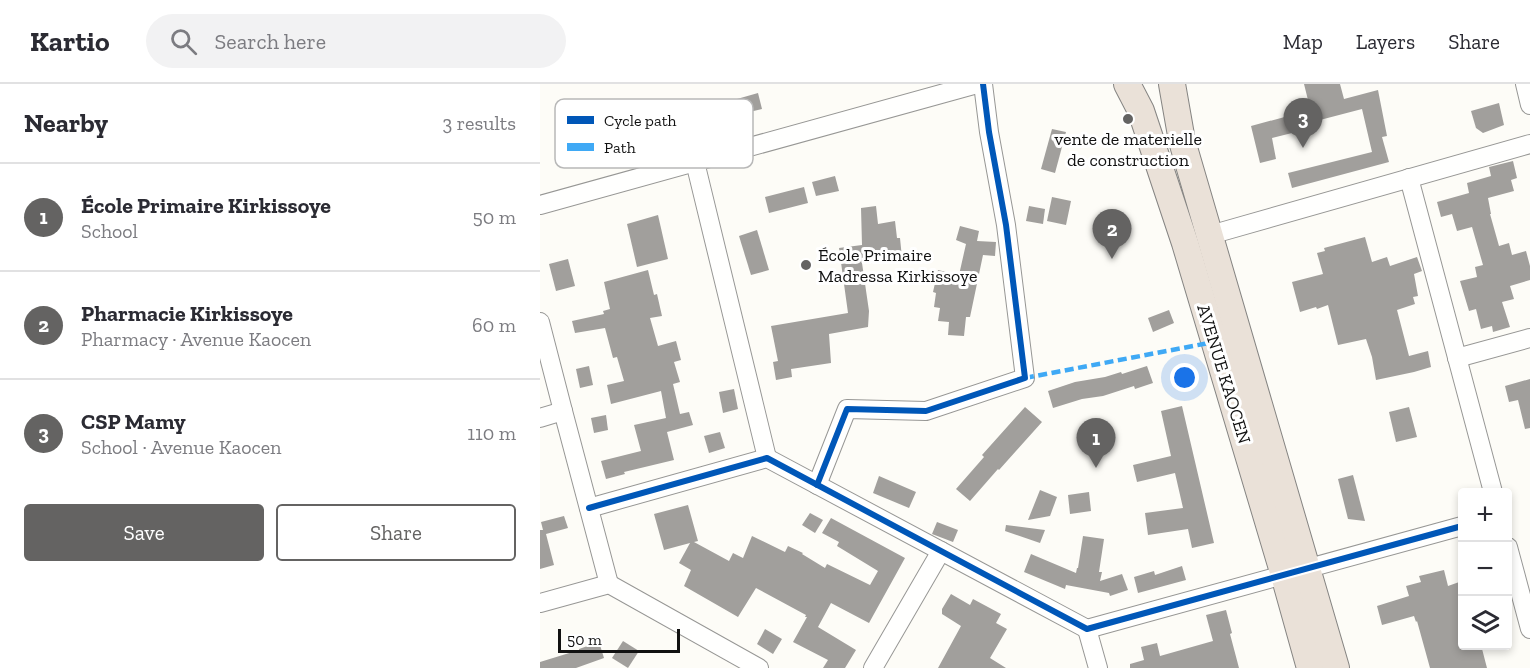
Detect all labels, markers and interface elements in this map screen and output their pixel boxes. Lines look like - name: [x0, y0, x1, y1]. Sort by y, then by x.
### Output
- search box: [146, 14, 566, 68]
- text: Kartio: [30, 25, 110, 58]
- icon: search: [167, 25, 200, 58]
- text: Search here: [215, 28, 326, 55]
- text: Map: [1283, 29, 1323, 54]
- text: Layers: [1356, 29, 1415, 54]
- text: Share: [1448, 29, 1500, 54]
- pin: 3: [1284, 98, 1323, 148]
- legend: [555, 99, 753, 168]
- text: Nearby: [24, 107, 108, 139]
- text: 3 results: [442, 111, 516, 135]
- text: Cycle path: [604, 111, 677, 130]
- marker: vente de materielle de construction: [1121, 112, 1135, 126]
- place label: vente de materielle de construction: [1054, 128, 1202, 171]
- text: Path: [604, 138, 636, 157]
- text: École Primaire Kirkissoye: [81, 192, 331, 219]
- text: 1: [39, 205, 48, 229]
- text: 50 m: [472, 205, 516, 229]
- pin: 2: [1092, 210, 1132, 259]
- text: School: [81, 219, 138, 243]
- place label: École Primaire Madressa Kirkissoye: [818, 244, 977, 287]
- marker: École Primaire Madressa Kirkissoye: [799, 258, 813, 272]
- text: Pharmacie Kirkissoye: [81, 300, 293, 327]
- street label: AVENUE KAOCEN: [1192, 301, 1256, 447]
- text: 2: [38, 313, 49, 337]
- text: 60 m: [472, 313, 516, 337]
- text: Pharmacy · Avenue Kaocen: [81, 327, 311, 351]
- your location: [1170, 363, 1199, 392]
- text: CSP Mamy: [81, 408, 186, 435]
- pin: 1: [1076, 418, 1116, 468]
- text: 3: [38, 421, 49, 445]
- text: 110 m: [467, 421, 516, 445]
- text: School · Avenue Kaocen: [81, 435, 282, 459]
- map controls: [1458, 488, 1512, 650]
- button: +: [1458, 488, 1512, 542]
- button: Save: [24, 504, 264, 561]
- button: Share: [276, 504, 516, 561]
- button: −: [1458, 542, 1512, 596]
- button: layers: [1458, 596, 1512, 650]
- scale bar: [558, 626, 680, 654]
- text: 50 m: [567, 630, 602, 649]

